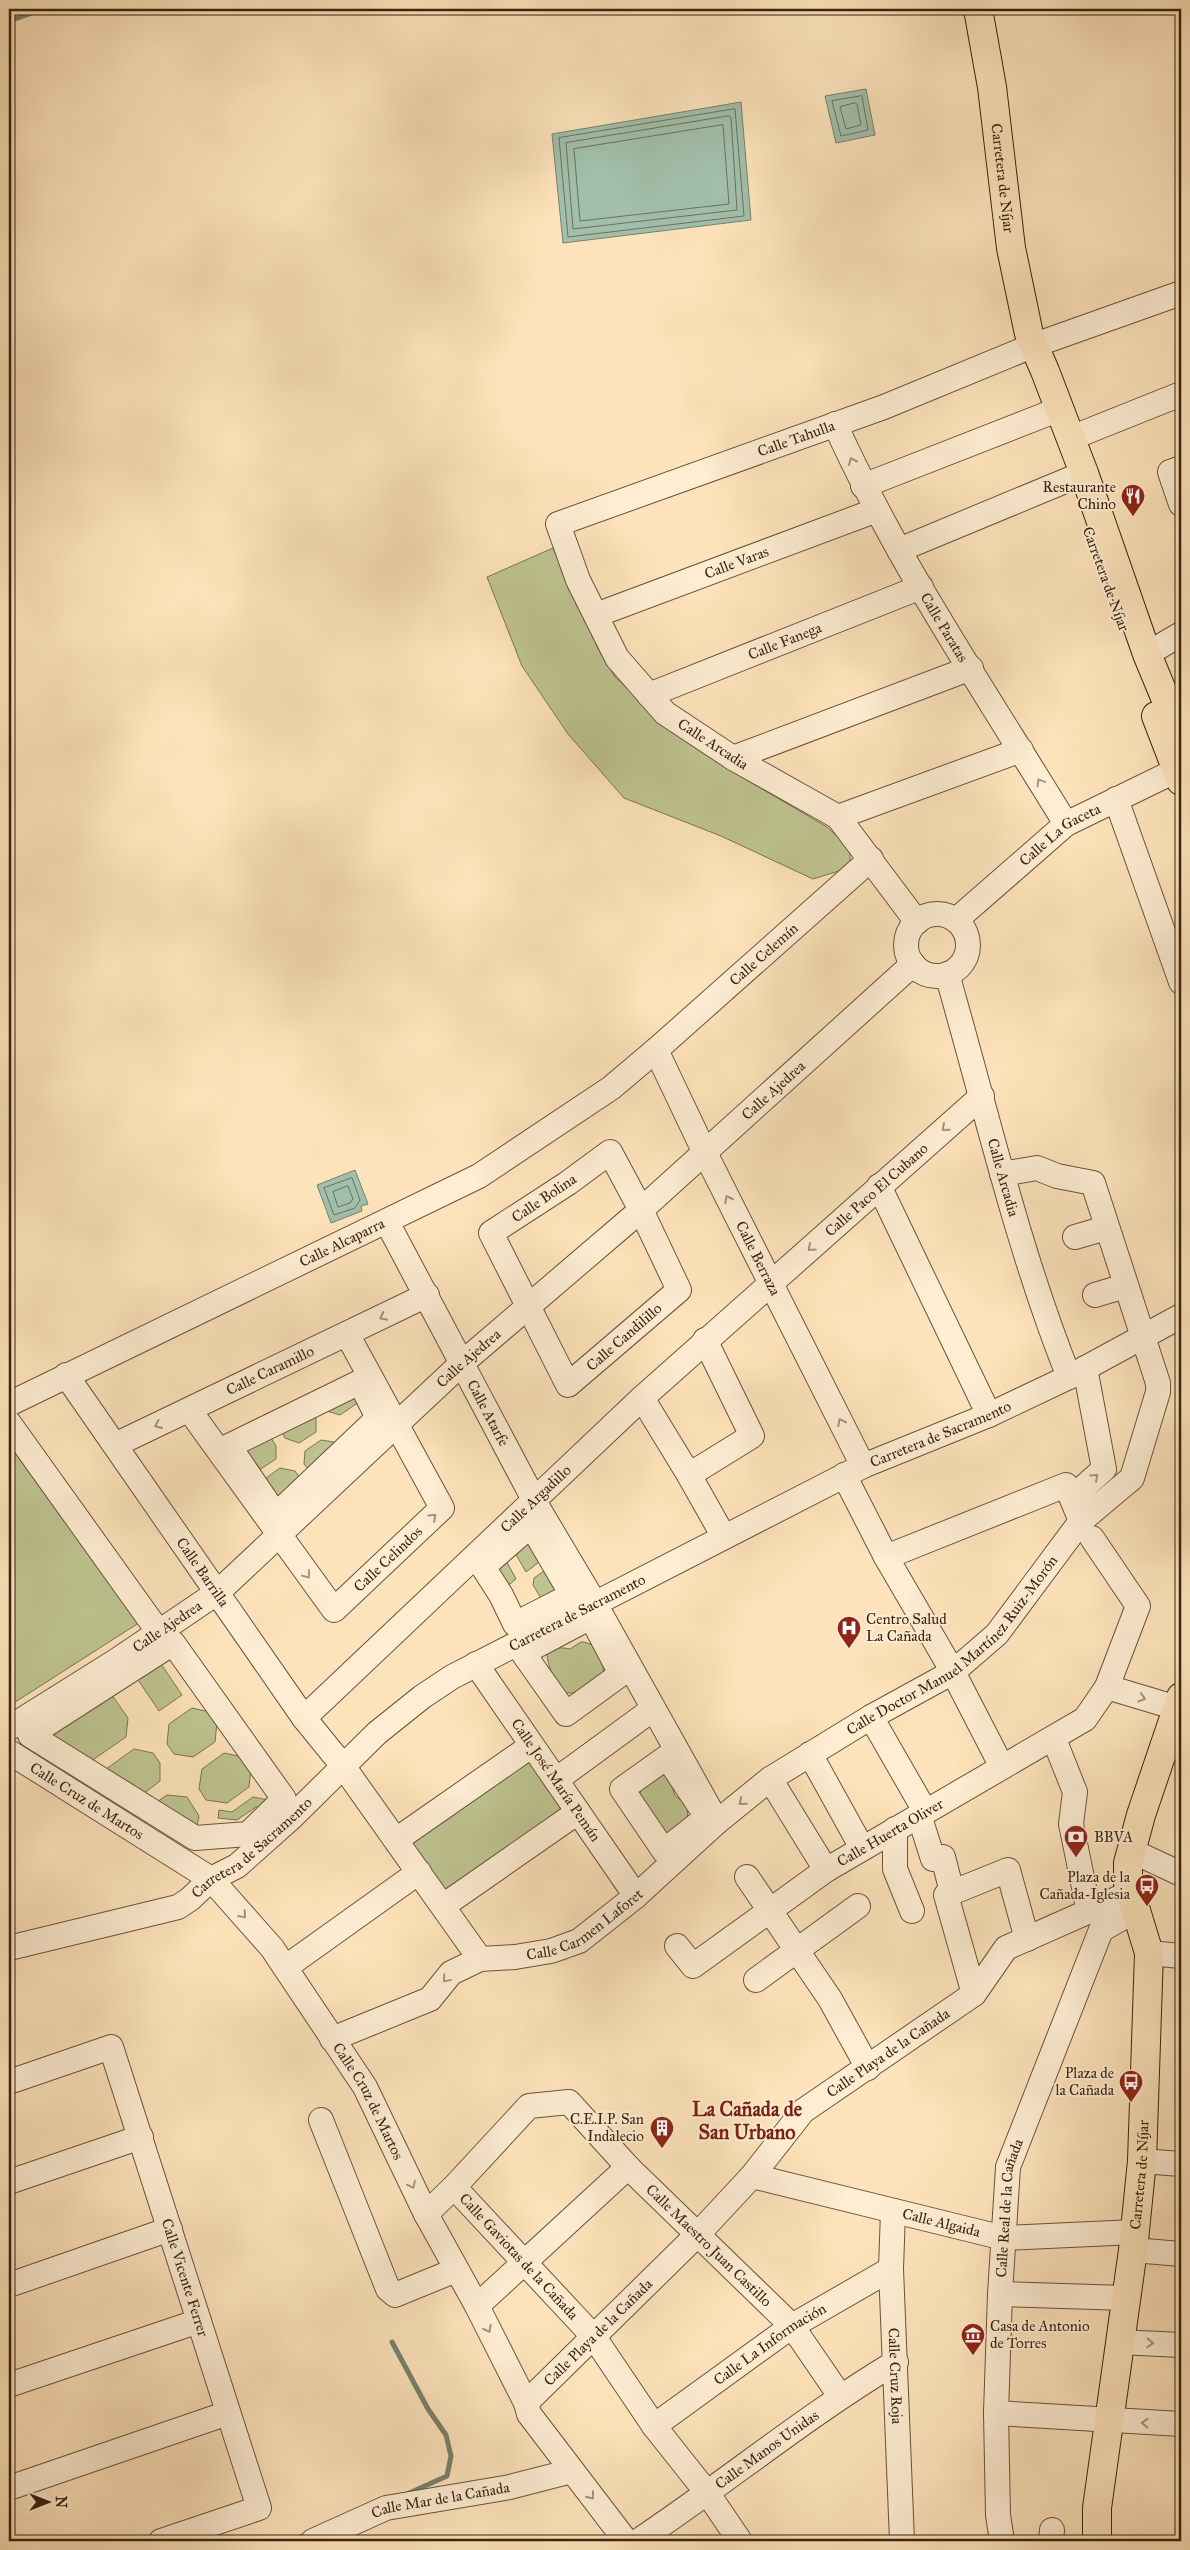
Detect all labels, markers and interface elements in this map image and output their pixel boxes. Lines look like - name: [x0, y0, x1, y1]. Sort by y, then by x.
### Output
- street label: Carretera de Níjar: [987, 122, 1018, 234]
- street label: Calle Tahulla: [755, 416, 838, 461]
- one-way arrow: [847, 457, 858, 466]
- place label: Restaurante Chino: [1043, 478, 1116, 513]
- restaurant icon: Restaurante Chino: [1120, 483, 1146, 517]
- street label: Carretera de Níjar: [1079, 524, 1133, 634]
- street label: Calle Varas: [702, 542, 771, 583]
- street label: Calle Paratas: [916, 589, 972, 665]
- street label: Calle Fanega: [745, 618, 825, 664]
- street label: Calle Arcadia: [674, 715, 752, 774]
- one-way arrow: [1037, 779, 1047, 788]
- street label: Calle La Gaceta: [1015, 799, 1104, 870]
- street label: Calle Celemín: [726, 919, 802, 990]
- street label: Calle Ajedrea: [738, 1056, 810, 1124]
- one-way arrow: [942, 1122, 951, 1131]
- street label: Calle Arcadia: [984, 1136, 1023, 1219]
- street label: Calle Paco El Cubano: [821, 1139, 932, 1240]
- street label: Calle Bolina: [508, 1169, 580, 1226]
- one-way arrow: [724, 1195, 734, 1204]
- street label: Calle Alcaparra: [296, 1214, 388, 1271]
- street label: Calle Berraza: [732, 1218, 785, 1299]
- one-way arrow: [807, 1242, 816, 1251]
- street label: Calle Candilillo: [582, 1299, 666, 1375]
- one-way arrow: [379, 1311, 388, 1321]
- street label: Calle Ajedrea: [433, 1325, 505, 1391]
- street label: Calle Caramillo: [223, 1342, 317, 1399]
- street label: Calle Atarfe: [463, 1377, 513, 1449]
- street label: Carretera de Sacramento: [867, 1397, 1014, 1471]
- one-way arrow: [154, 1419, 163, 1430]
- one-way arrow: [837, 1419, 847, 1428]
- street label: Calle Argadillo: [497, 1461, 575, 1536]
- one-way arrow: [1090, 1474, 1099, 1483]
- one-way arrow: [427, 1514, 436, 1523]
- street label: Calle Celindos: [350, 1522, 426, 1596]
- street label: Calle Barrilla: [173, 1534, 233, 1611]
- street label: Calle Doctor Manuel Martínez Ruiz-Morón: [843, 1552, 1061, 1739]
- one-way arrow: [302, 1569, 310, 1578]
- street label: Carretera de Sacramento: [506, 1570, 649, 1655]
- street label: Calle Ajedrea: [129, 1596, 206, 1656]
- place label: Centro Salud La Cañada: [866, 1610, 947, 1645]
- hospital icon: Centro Salud La Cañada: [836, 1615, 862, 1649]
- one-way arrow: [1137, 1692, 1146, 1702]
- street label: Calle José María Pemán: [507, 1715, 605, 1845]
- street label: Calle Cruz de Martos: [27, 1758, 147, 1844]
- street label: Carretera de Sacramento: [188, 1793, 316, 1902]
- street label: Calle Huerta Oliver: [834, 1794, 947, 1871]
- one-way arrow: [738, 1796, 747, 1805]
- bank icon: BBVA: [1063, 1824, 1089, 1858]
- place label: BBVA: [1094, 1828, 1133, 1846]
- place label: Plaza de la Cañada-Iglesia: [1040, 1868, 1131, 1903]
- bus stop icon: Plaza de la Cañada-Iglesia: [1134, 1873, 1160, 1907]
- street label: Calle Carmen Laforet: [525, 1885, 647, 1964]
- one-way arrow: [237, 1909, 246, 1918]
- one-way arrow: [443, 1973, 452, 1982]
- street label: Calle Playa de la Cañada: [823, 2004, 954, 2101]
- street label: Calle Cruz de Martos: [329, 2039, 408, 2163]
- place label: Plaza de la Cañada: [1056, 2064, 1115, 2099]
- bus stop icon: Plaza de la Cañada: [1118, 2069, 1144, 2103]
- district label: La Cañada de San Urbano: [692, 2097, 803, 2144]
- place label: C.E.I.P. San Indalecio: [570, 2110, 644, 2145]
- building icon: C.E.I.P. San Indalecio: [649, 2115, 675, 2149]
- street label: Carretera de Níjar: [1126, 2119, 1152, 2230]
- street label: Calle Real de la Cañada: [992, 2136, 1027, 2278]
- one-way arrow: [406, 2180, 416, 2189]
- street label: Calle Maestro Juan Castillo: [642, 2180, 776, 2311]
- street label: Calle Gaviotas de la Cañada: [456, 2190, 583, 2324]
- street label: Calle Algaida: [901, 2204, 983, 2241]
- street label: Calle Vicente Ferrer: [158, 2216, 212, 2339]
- street label: Calle Playa de la Cañada: [540, 2274, 657, 2389]
- street label: Calle La Información: [710, 2299, 829, 2389]
- place label: Casa de Antonio de Torres: [990, 2317, 1090, 2352]
- museum icon: Casa de Antonio de Torres: [960, 2322, 986, 2356]
- one-way arrow: [482, 2323, 492, 2332]
- street label: Calle Cruz Roja: [884, 2327, 906, 2425]
- one-way arrow: [1147, 2338, 1155, 2349]
- street label: Calle Manos Unidas: [711, 2406, 822, 2493]
- one-way arrow: [1141, 2417, 1149, 2428]
- north arrow: [22, 2478, 72, 2528]
- street label: Calle Mar de la Cañada: [368, 2478, 511, 2523]
- one-way arrow: [585, 2490, 593, 2499]
- text: N: [52, 2496, 69, 2508]

